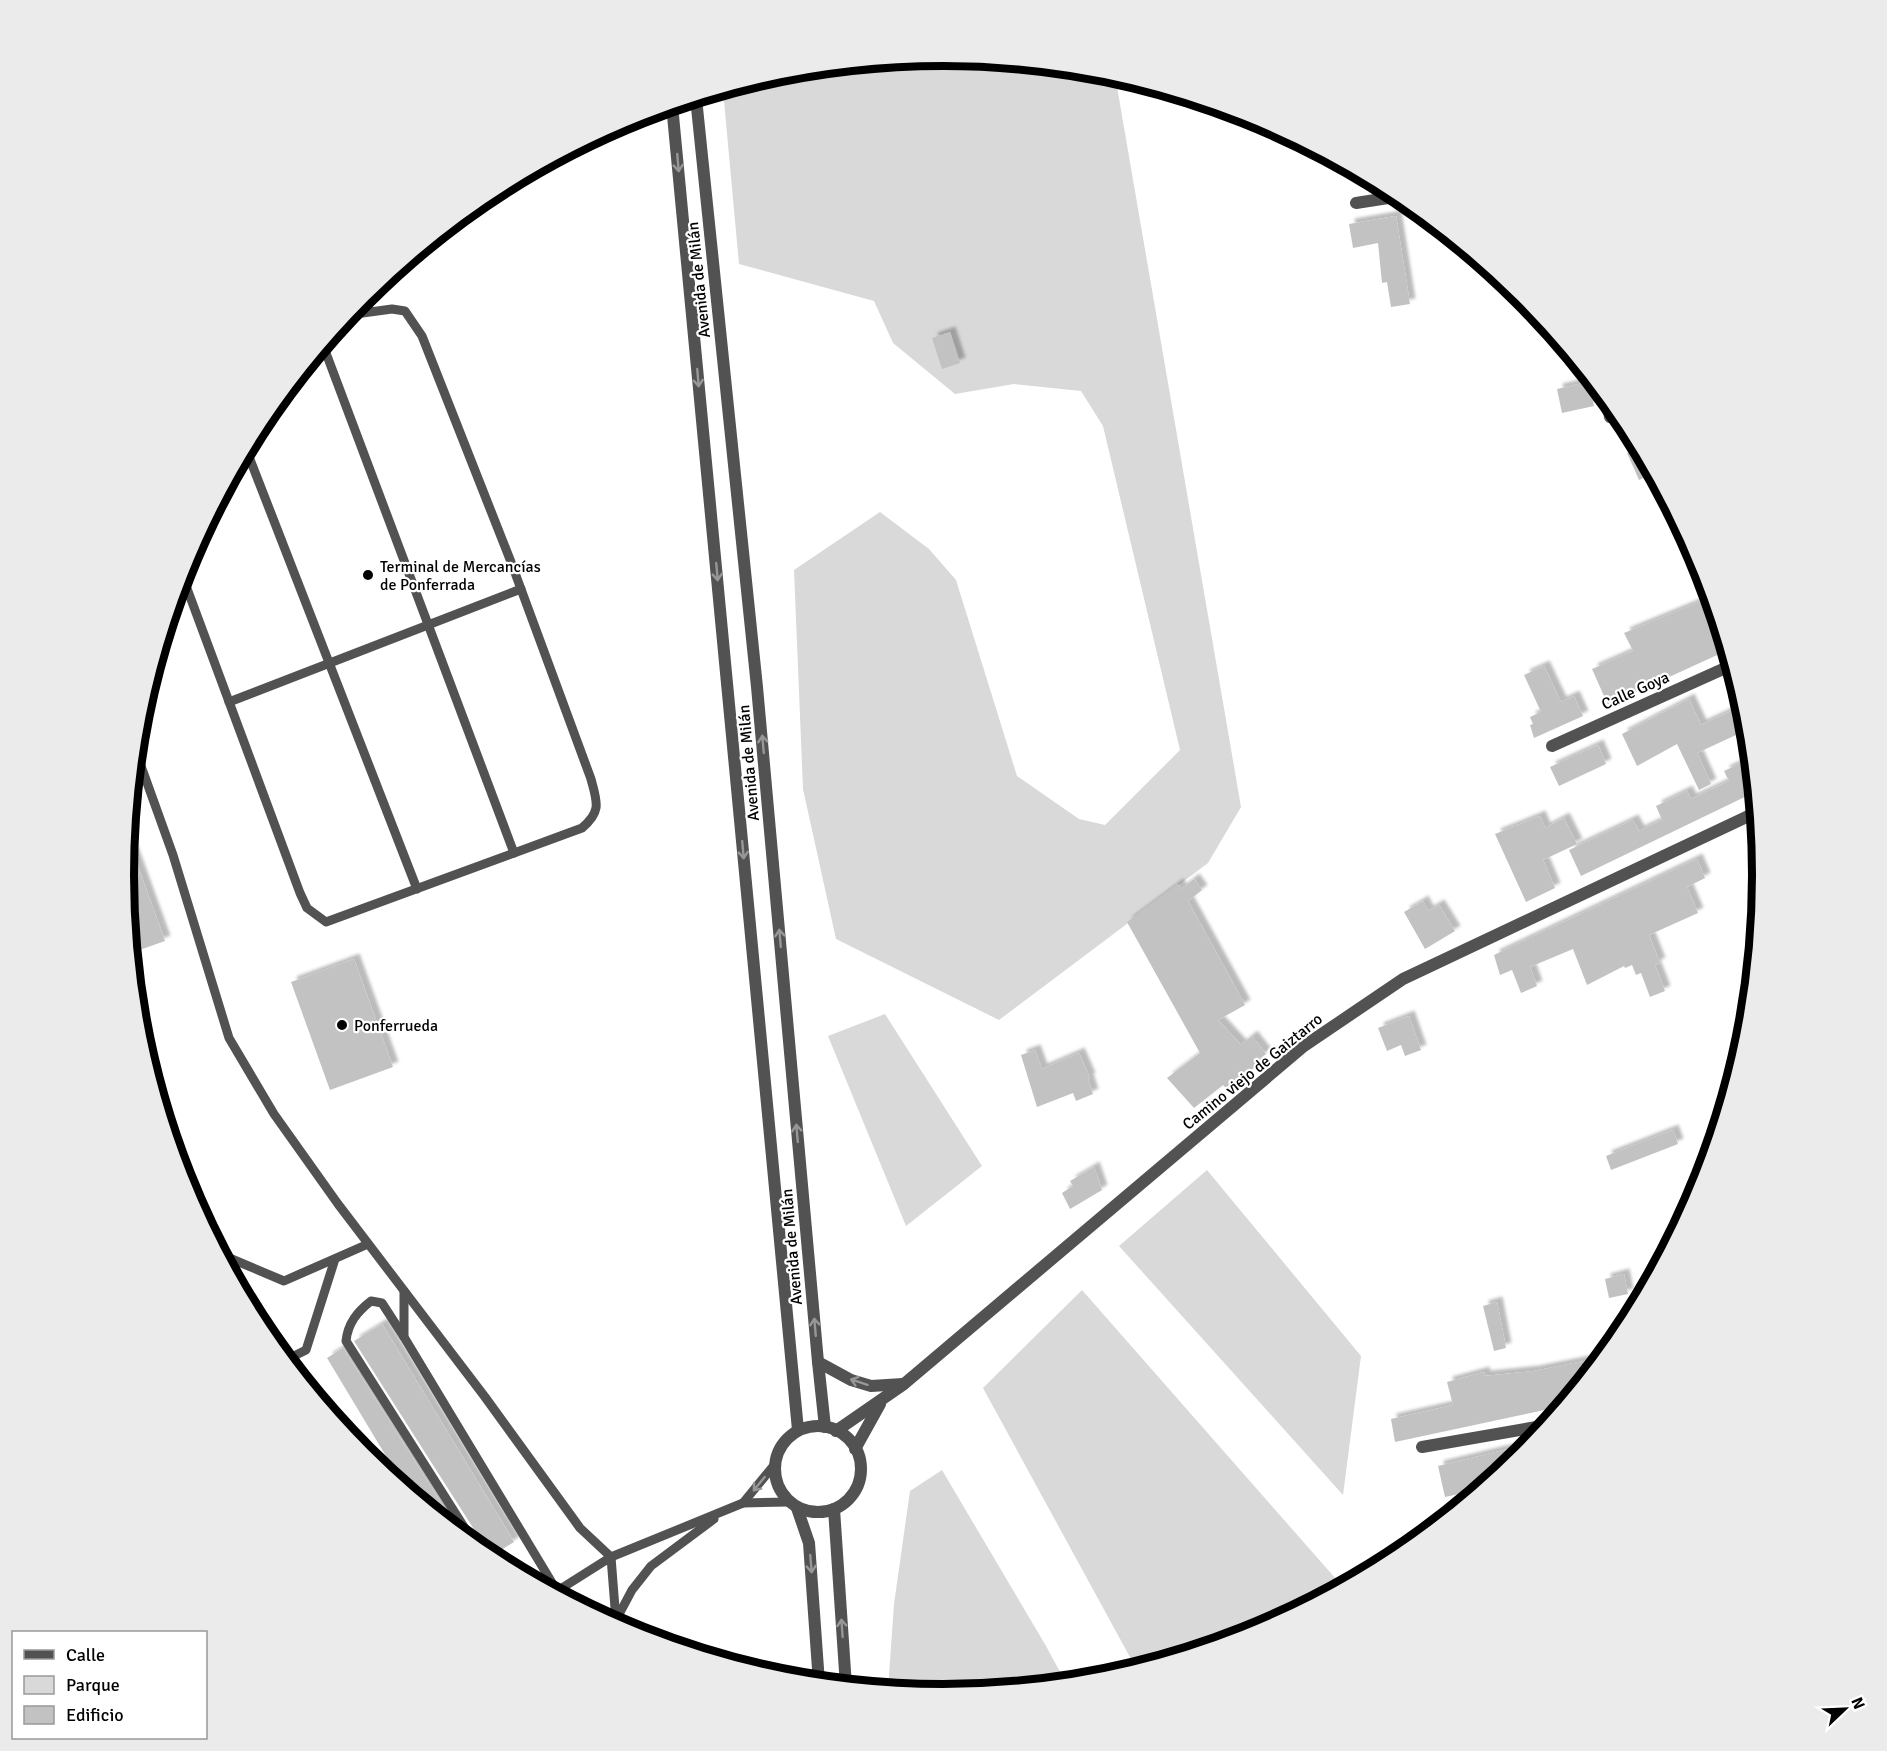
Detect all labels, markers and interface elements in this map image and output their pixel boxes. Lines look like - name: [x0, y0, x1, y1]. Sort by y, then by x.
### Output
- one-way arrow: [673, 153, 684, 173]
- street label: Avenida de Milán: [683, 221, 715, 339]
- one-way arrow: [693, 368, 704, 388]
- place label: Terminal de Mercancías de Ponferrada: [380, 557, 541, 595]
- one-way arrow: [712, 562, 723, 582]
- marker: Terminal de Mercancías de Ponferrada: [361, 568, 375, 582]
- street label: Calle Goya: [1598, 667, 1672, 715]
- street label: Avenida de Milán: [734, 704, 764, 822]
- one-way arrow: [757, 735, 768, 755]
- one-way arrow: [738, 840, 749, 860]
- one-way arrow: [774, 929, 785, 949]
- street label: Camino viejo de Gaiztarro: [1179, 1009, 1327, 1134]
- place label: Ponferrueda: [354, 1016, 438, 1036]
- marker: Ponferrueda: [335, 1018, 349, 1032]
- one-way arrow: [791, 1123, 802, 1143]
- street label: Avenida de Milán: [777, 1188, 807, 1306]
- one-way arrow: [809, 1317, 820, 1337]
- one-way arrow: [850, 1376, 869, 1387]
- one-way arrow: [753, 1476, 766, 1492]
- one-way arrow: [806, 1554, 817, 1574]
- one-way arrow: [836, 1618, 847, 1638]
- legend: [12, 1631, 207, 1739]
- text: Calle: [66, 1644, 105, 1666]
- text: Parque: [66, 1674, 120, 1696]
- north arrow: [1815, 1679, 1875, 1739]
- text: N: [1847, 1694, 1869, 1713]
- text: Edificio: [66, 1704, 124, 1726]

